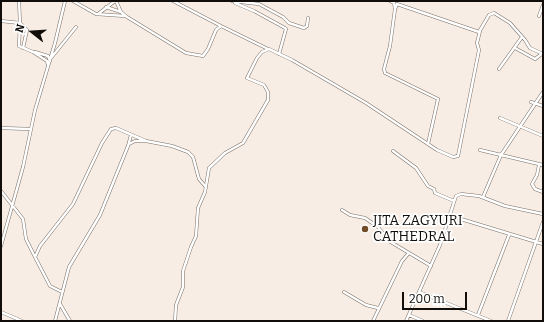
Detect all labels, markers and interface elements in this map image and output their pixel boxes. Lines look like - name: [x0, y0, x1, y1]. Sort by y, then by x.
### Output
- north arrow: [12, 12, 52, 52]
- text: N: [13, 22, 28, 34]
- place label: JITA ZAGYURI CATHEDRAL: [373, 213, 463, 246]
- marker: JITA ZAGYURI CATHEDRAL: [360, 224, 370, 234]
- scale bar: [404, 284, 469, 310]
- text: 200 m: [409, 292, 445, 306]

